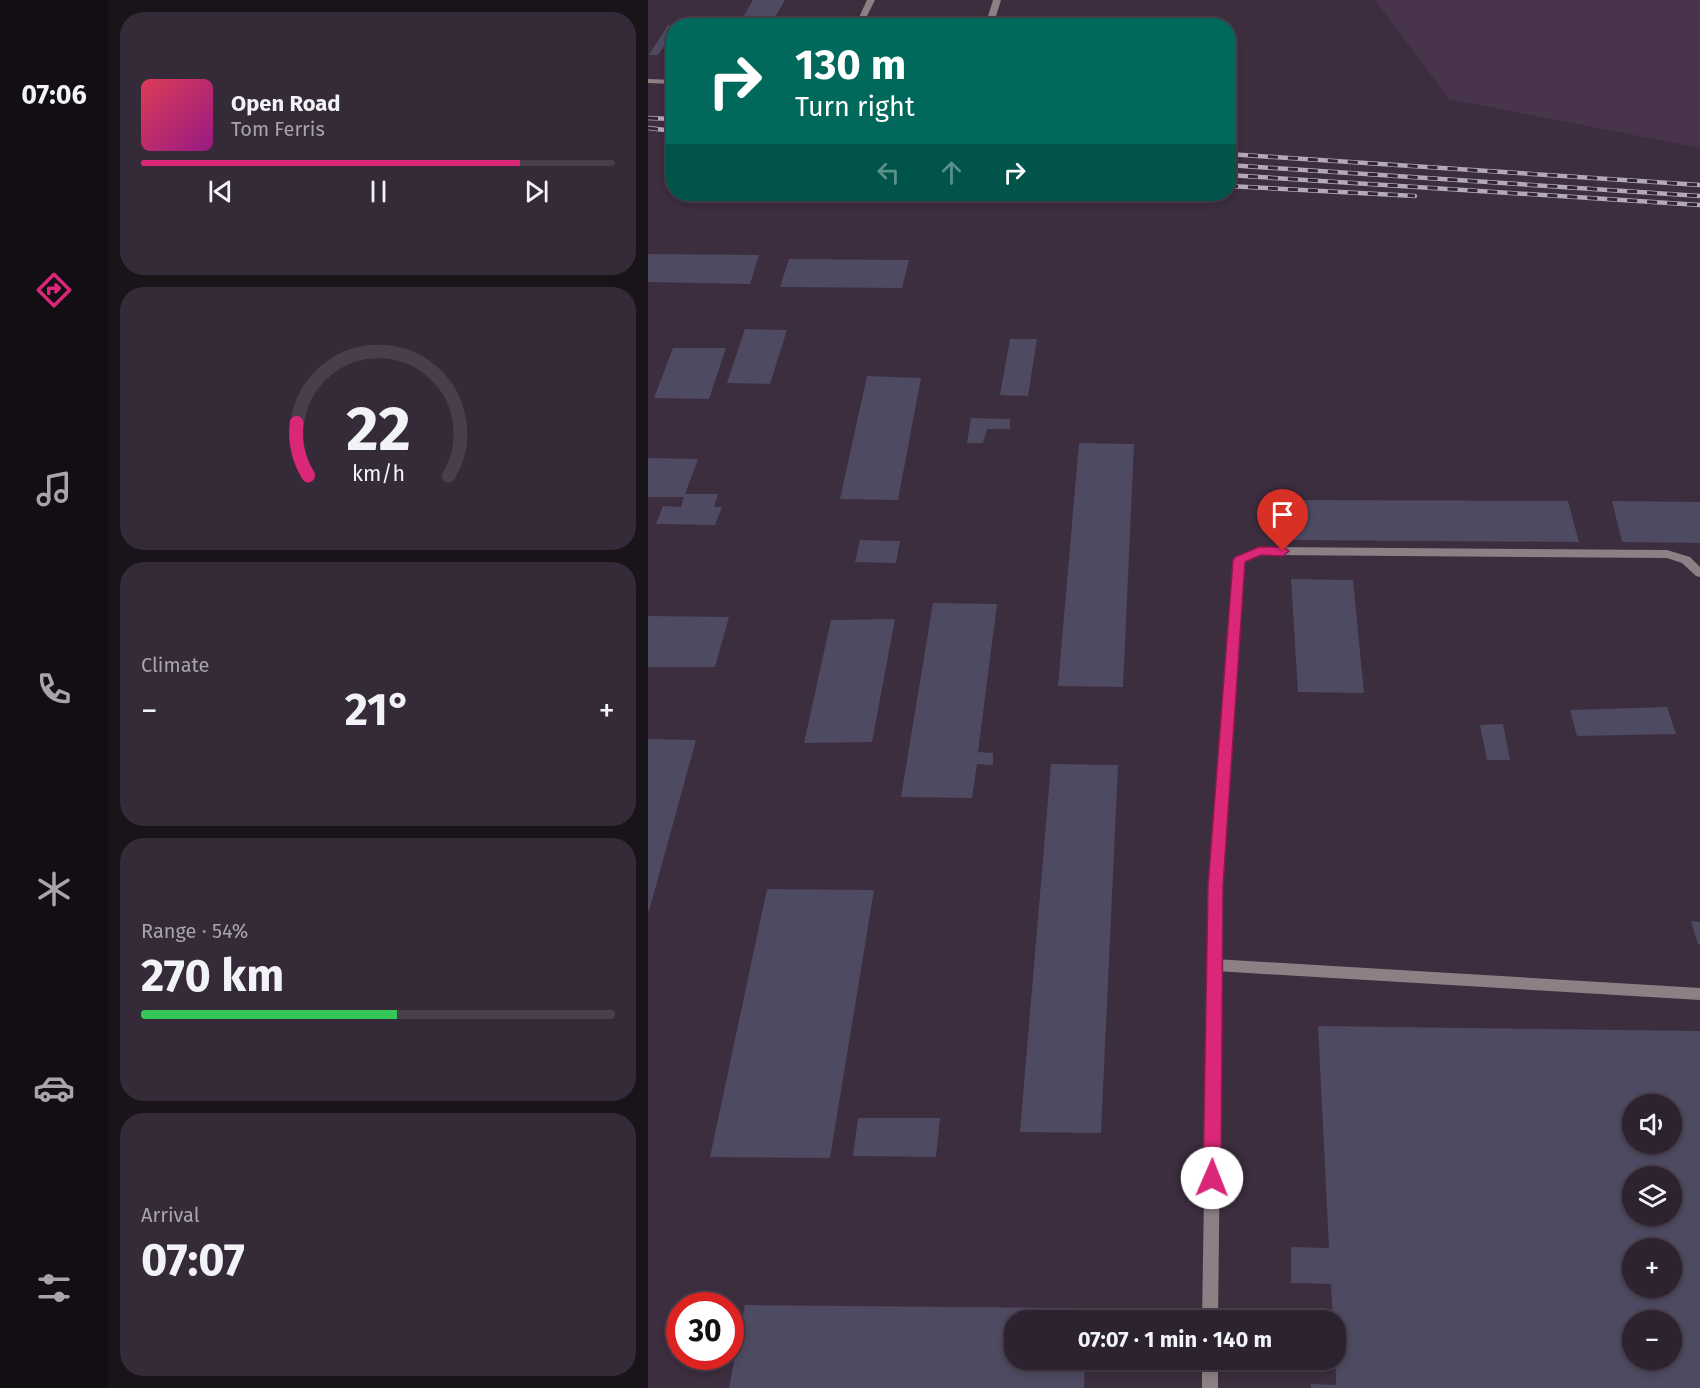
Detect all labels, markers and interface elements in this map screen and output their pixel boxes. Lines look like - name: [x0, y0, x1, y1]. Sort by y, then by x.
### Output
- text: 130 m: [795, 40, 906, 90]
- icon: right: [696, 42, 774, 120]
- text: 07:06: [21, 79, 87, 111]
- text: Open Road: [231, 90, 341, 117]
- text: Turn right: [795, 91, 915, 123]
- text: Tom Ferris: [231, 117, 325, 141]
- icon: left: [872, 156, 905, 189]
- icon: ahead: [935, 156, 968, 189]
- icon: right: [998, 156, 1031, 189]
- icon: previous: [204, 175, 237, 208]
- icon: pause: [362, 175, 395, 208]
- icon: next: [520, 175, 553, 208]
- icon: directions: [33, 269, 75, 311]
- text: 22: [346, 392, 410, 467]
- text: km/h: [351, 461, 405, 487]
- icon: music: [33, 468, 75, 510]
- pin: [1257, 489, 1308, 551]
- icon: arrive: [1266, 498, 1299, 531]
- text: Climate: [141, 653, 209, 677]
- icon: phone: [33, 668, 75, 710]
- text: 21°: [345, 683, 411, 737]
- text: −: [141, 691, 158, 731]
- text: +: [599, 691, 615, 731]
- icon: climate: [33, 868, 75, 910]
- text: Range · 54%: [141, 919, 248, 943]
- text: 270 km: [141, 949, 284, 1003]
- icon: car: [33, 1067, 75, 1109]
- map controls: [1622, 1094, 1682, 1370]
- button: sound: [1622, 1094, 1682, 1154]
- position arrow: [1180, 1146, 1244, 1210]
- button: layers: [1622, 1166, 1682, 1226]
- text: Arrival: [141, 1203, 200, 1227]
- text: 07:07: [141, 1233, 245, 1287]
- button: +: [1622, 1238, 1682, 1298]
- icon: filters: [33, 1267, 75, 1309]
- speed limit sign: 30: [666, 1292, 744, 1370]
- button: −: [1622, 1310, 1682, 1370]
- text: 07:07 · 1 min · 140 m: [1078, 1326, 1272, 1353]

